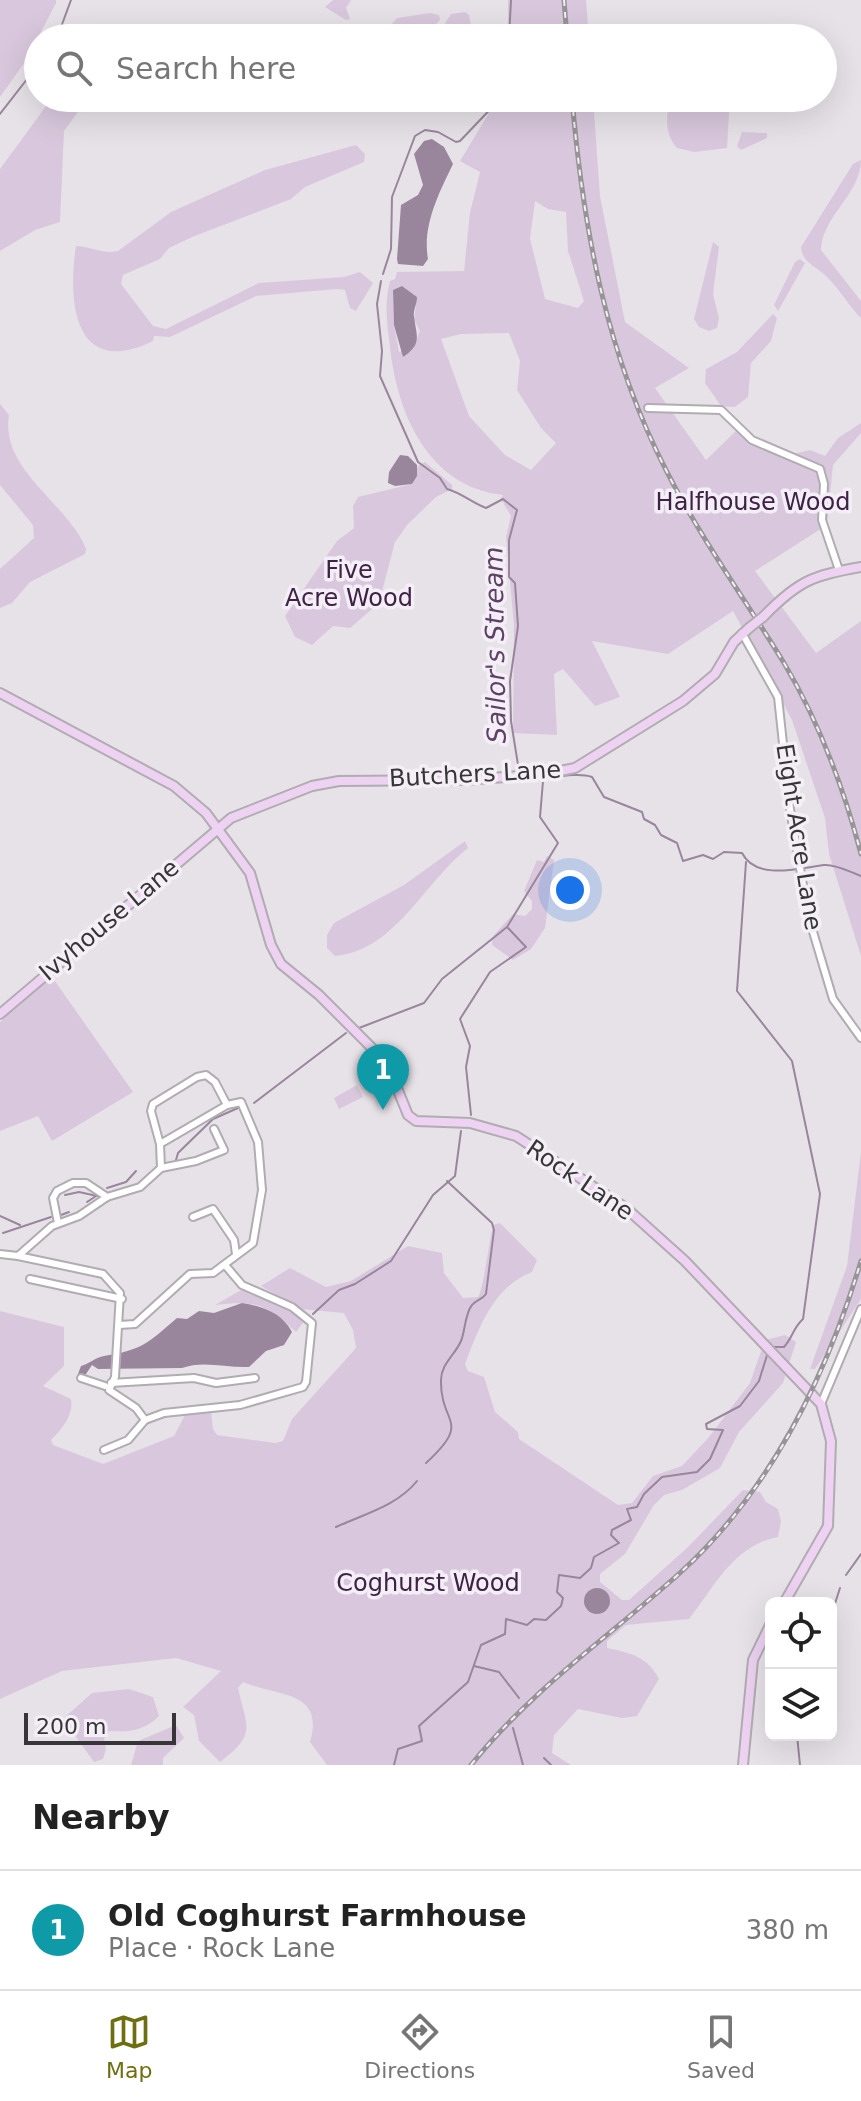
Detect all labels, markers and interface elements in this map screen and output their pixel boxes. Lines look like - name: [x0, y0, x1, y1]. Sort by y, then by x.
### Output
- search box: [24, 24, 837, 112]
- icon: search: [52, 46, 96, 90]
- text: Search here: [116, 51, 296, 86]
- park label: Halfhouse Wood: [656, 488, 850, 516]
- water label: Sailor's Stream: [478, 546, 512, 744]
- park label: Five Acre Wood: [285, 556, 413, 612]
- street label: Eight Acre Lane: [770, 742, 828, 932]
- street label: Butchers Lane: [388, 756, 562, 792]
- street label: Ivyhouse Lane: [34, 853, 184, 987]
- your location: [550, 870, 590, 910]
- pin: 1: [357, 1044, 409, 1110]
- street label: Rock Lane: [521, 1134, 639, 1226]
- park label: Coghurst Wood: [336, 1569, 520, 1597]
- map controls: [765, 1597, 837, 1741]
- button: locate: [765, 1597, 837, 1669]
- button: layers: [765, 1669, 837, 1741]
- scale bar: [24, 1709, 176, 1745]
- text: 200 m: [36, 1714, 106, 1739]
- text: Nearby: [32, 1797, 170, 1837]
- text: Old Coghurst Farmhouse: [108, 1898, 527, 1933]
- text: 1: [49, 1915, 67, 1945]
- text: 380 m: [746, 1915, 829, 1945]
- text: Place · Rock Lane: [108, 1933, 335, 1963]
- tab: Map: [106, 2010, 152, 2083]
- tab: Directions: [364, 2010, 475, 2083]
- tab: Saved: [687, 2010, 755, 2083]

